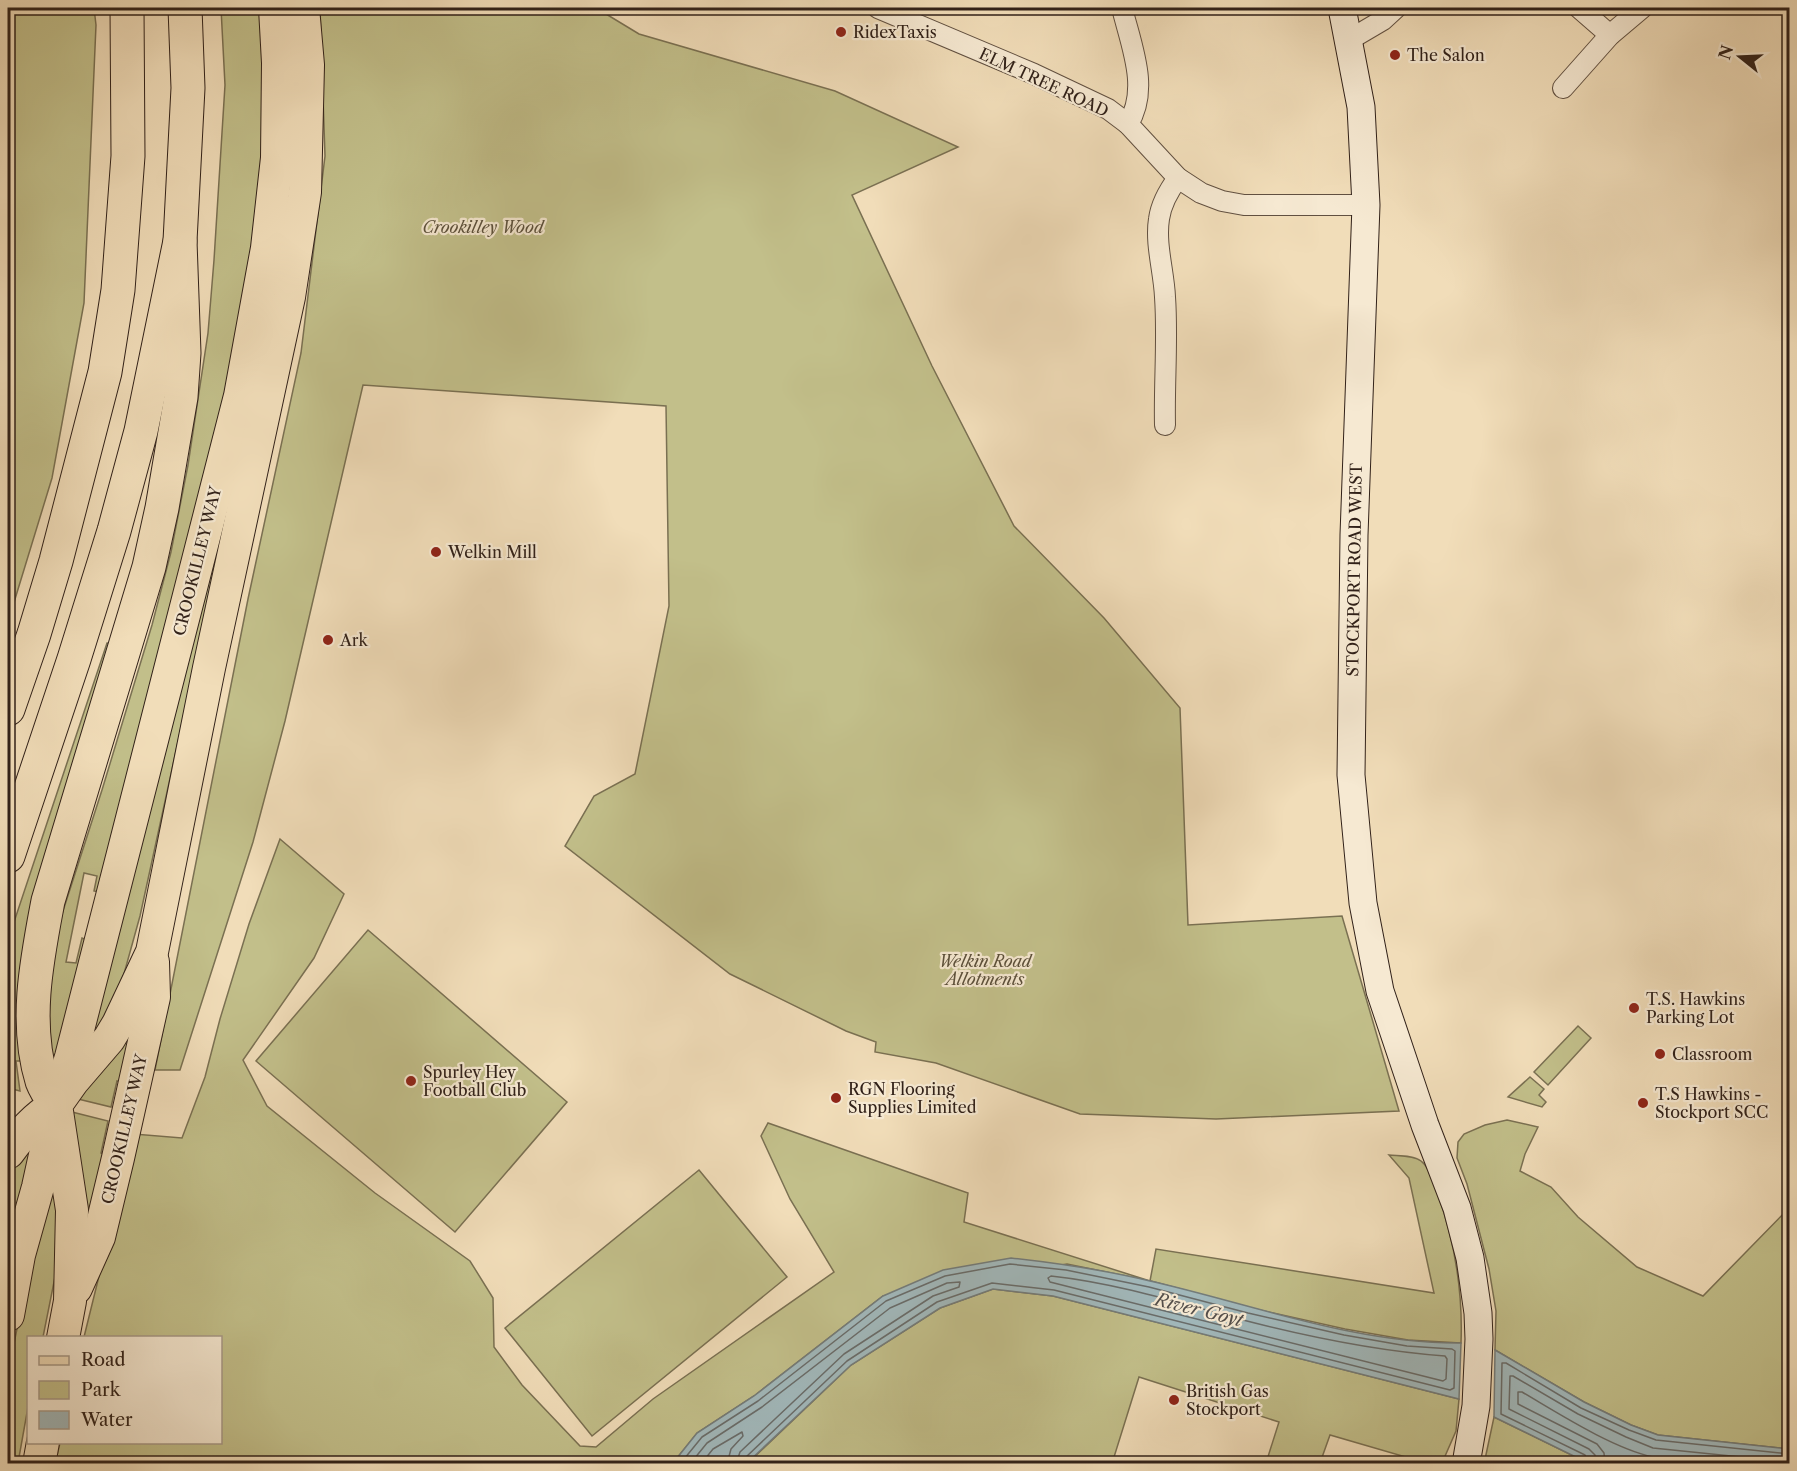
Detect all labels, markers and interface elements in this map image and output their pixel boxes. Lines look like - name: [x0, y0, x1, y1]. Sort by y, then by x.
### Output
- place label: RidexTaxis: [853, 22, 937, 42]
- marker: RidexTaxis: [834, 25, 848, 39]
- north arrow: [1710, 27, 1770, 87]
- street label: ELM TREE ROAD: [976, 43, 1112, 121]
- text: N: [1714, 43, 1737, 62]
- place label: The Salon: [1407, 45, 1485, 65]
- marker: The Salon: [1388, 48, 1402, 62]
- park label: Crookilley Wood: [423, 217, 545, 237]
- street label: STOCKPORT ROAD WEST: [1342, 463, 1366, 677]
- street label: CROOKILLEY WAY: [169, 484, 225, 638]
- place label: Welkin Mill: [447, 542, 537, 562]
- marker: Welkin Mill: [429, 545, 443, 559]
- place label: Ark: [339, 630, 369, 650]
- marker: Ark: [321, 633, 335, 647]
- park label: Welkin Road Allotments: [939, 951, 1033, 989]
- place label: T.S. Hawkins Parking Lot: [1646, 989, 1745, 1027]
- marker: T.S. Hawkins Parking Lot: [1627, 1001, 1641, 1015]
- place label: Classroom: [1672, 1044, 1753, 1064]
- marker: Classroom: [1653, 1047, 1667, 1061]
- street label: CROOKILLEY WAY: [97, 1051, 151, 1206]
- place label: Spurley Hey Football Club: [423, 1062, 526, 1100]
- marker: Spurley Hey Football Club: [404, 1074, 418, 1088]
- place label: RGN Flooring Supplies Limited: [848, 1079, 977, 1117]
- place label: T.S Hawkins - Stockport SCC: [1655, 1084, 1768, 1122]
- marker: RGN Flooring Supplies Limited: [829, 1091, 843, 1105]
- marker: T.S Hawkins - Stockport SCC: [1636, 1096, 1650, 1110]
- water label: River Goyt: [1151, 1288, 1247, 1332]
- legend: [27, 1336, 222, 1444]
- text: Road: [81, 1349, 126, 1371]
- text: Park: [81, 1379, 122, 1401]
- place label: British Gas Stockport: [1186, 1381, 1269, 1419]
- marker: British Gas Stockport: [1167, 1393, 1181, 1407]
- text: Water: [80, 1409, 133, 1431]

